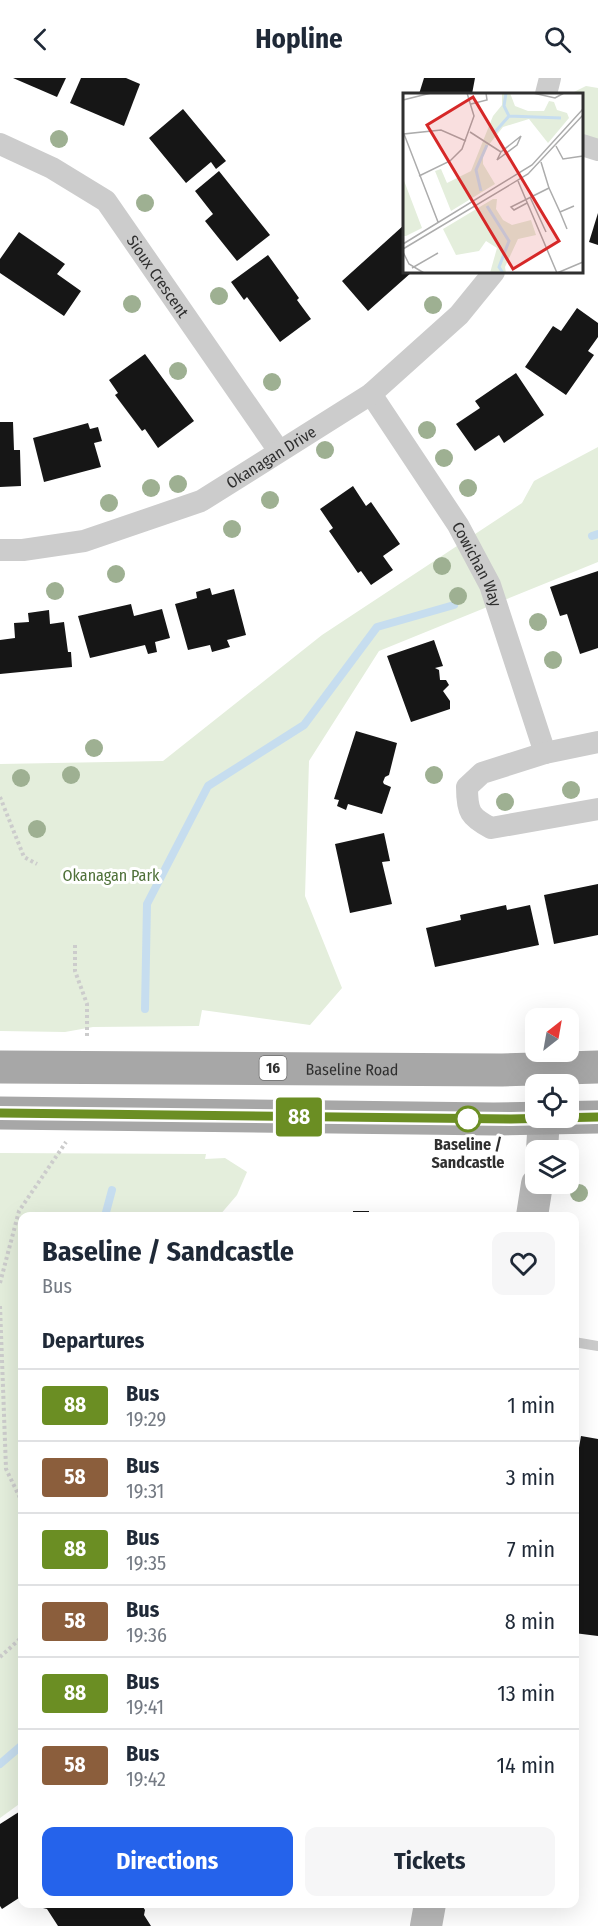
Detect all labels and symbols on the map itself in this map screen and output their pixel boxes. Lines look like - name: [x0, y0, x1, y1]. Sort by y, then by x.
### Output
- inset map: [403, 93, 583, 273]
- street label: Sioux Crescent: [123, 232, 193, 321]
- street label: Okanagan Drive: [223, 422, 319, 492]
- street label: Cowichan Way: [448, 518, 506, 610]
- park label: Okanagan Park: [63, 866, 160, 885]
- north arrow: [525, 1008, 579, 1062]
- road number: 16: [260, 1056, 286, 1080]
- street label: Baseline Road: [306, 1059, 398, 1079]
- line badge: 88: [272, 1098, 326, 1136]
- marker: Baseline / Sandcastle: [455, 1106, 481, 1132]
- place label: Baseline / Sandcastle: [432, 1135, 504, 1172]

